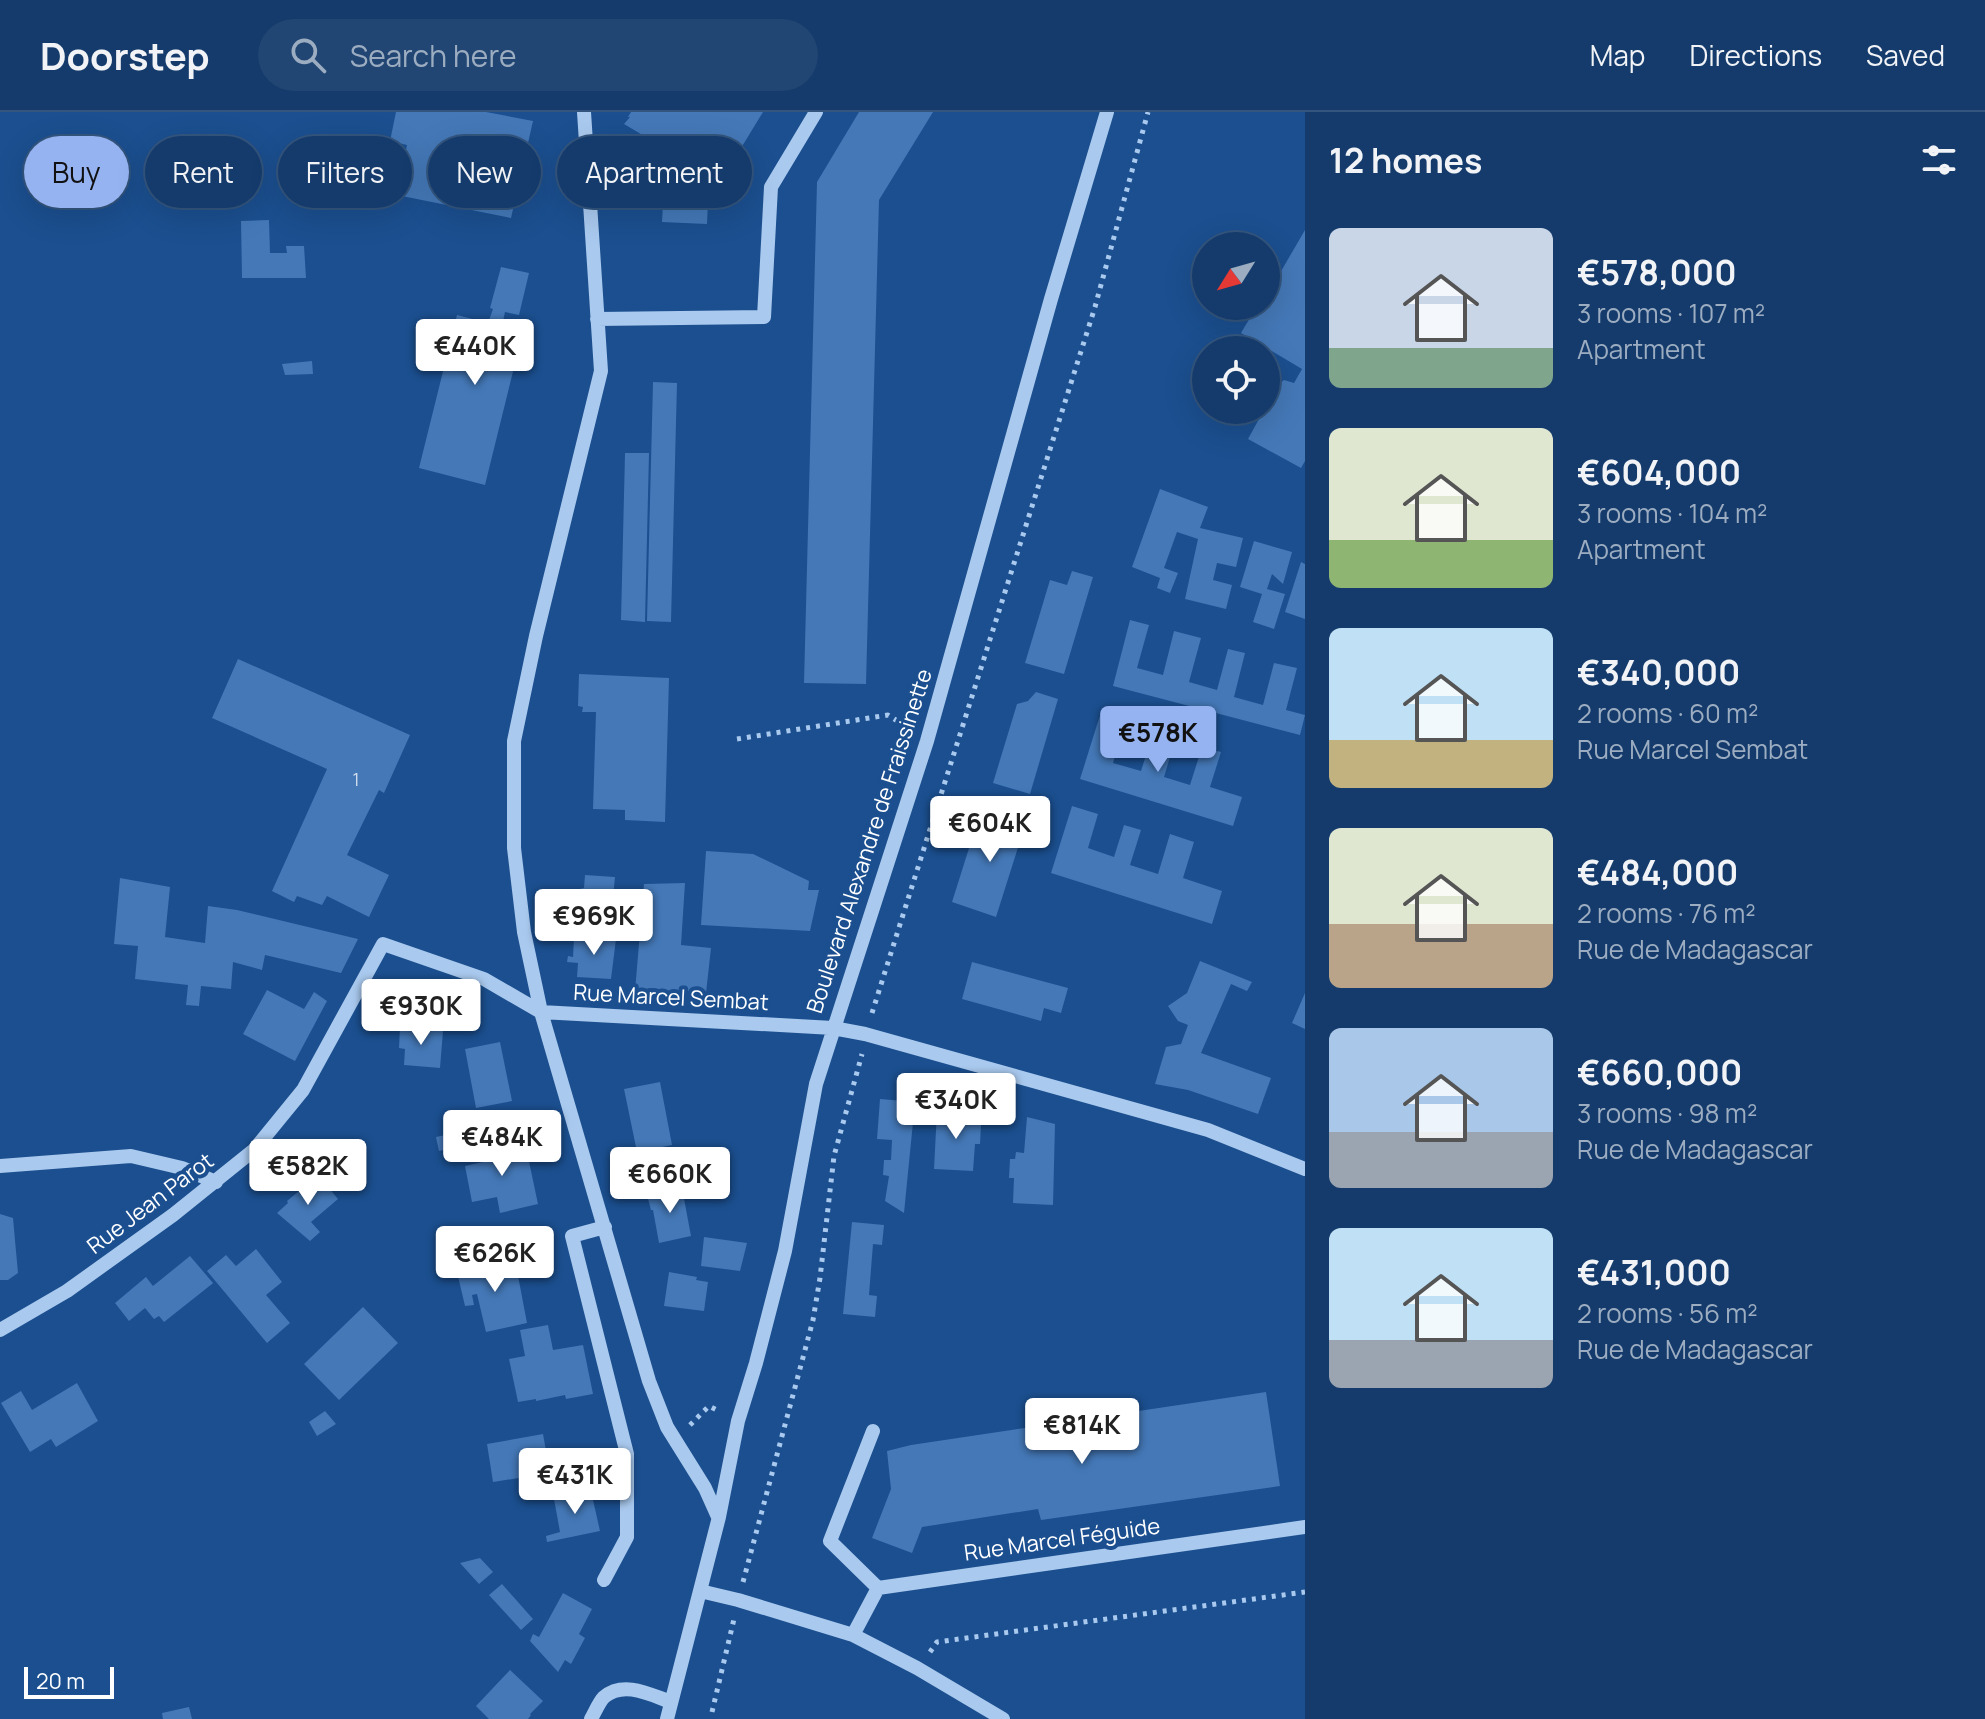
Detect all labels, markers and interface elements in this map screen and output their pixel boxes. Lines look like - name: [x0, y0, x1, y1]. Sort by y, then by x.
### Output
- search box: [258, 19, 818, 91]
- text: Doorstep: [40, 29, 210, 81]
- icon: search: [286, 33, 330, 77]
- text: Search here: [350, 35, 516, 76]
- text: Map: [1590, 36, 1645, 74]
- text: Directions: [1689, 36, 1822, 74]
- text: Saved: [1866, 36, 1945, 74]
- chip: Buy: [24, 136, 129, 208]
- chip: Rent: [145, 136, 262, 208]
- chip: Filters: [278, 136, 412, 208]
- chip: New: [428, 136, 541, 208]
- chip: Apartment: [557, 136, 752, 208]
- text: 12 homes: [1329, 137, 1482, 183]
- icon: filters: [1917, 138, 1961, 182]
- north arrow: [1192, 232, 1280, 320]
- map controls: [1192, 232, 1280, 424]
- text: €578,000: [1577, 249, 1737, 295]
- icon: home: [1393, 260, 1489, 356]
- text: 3 rooms · 107 m²: [1577, 295, 1765, 331]
- pin: €440K: [419, 319, 531, 387]
- text: €440K: [434, 327, 516, 363]
- text: Apartment: [1577, 331, 1706, 367]
- button: locate: [1192, 336, 1280, 424]
- text: €604,000: [1577, 449, 1741, 495]
- icon: home: [1393, 460, 1489, 556]
- text: 3 rooms · 104 m²: [1577, 495, 1767, 531]
- text: Apartment: [1577, 531, 1706, 567]
- text: €340,000: [1577, 649, 1740, 695]
- icon: home: [1393, 660, 1489, 756]
- street label: Boulevard Alexandre de Fraissinette: [799, 665, 939, 1017]
- text: 2 rooms · 60 m²: [1577, 695, 1759, 731]
- pin: €578K: [1102, 706, 1214, 774]
- text: €578K: [1118, 714, 1198, 750]
- text: Rue Marcel Sembat: [1577, 731, 1808, 767]
- house number: 1: [352, 767, 360, 791]
- pin: €604K: [934, 796, 1046, 864]
- text: €604K: [948, 804, 1032, 840]
- text: €484,000: [1577, 849, 1738, 895]
- icon: home: [1393, 860, 1489, 956]
- pin: €969K: [538, 889, 650, 957]
- text: 2 rooms · 76 m²: [1577, 895, 1756, 931]
- text: €969K: [553, 897, 635, 933]
- text: Rue de Madagascar: [1577, 931, 1813, 967]
- street label: Rue Marcel Sembat: [573, 977, 770, 1017]
- pin: €930K: [365, 979, 477, 1047]
- text: €930K: [380, 987, 462, 1023]
- text: €660,000: [1577, 1049, 1742, 1095]
- icon: home: [1393, 1060, 1489, 1156]
- pin: €340K: [900, 1073, 1012, 1141]
- text: €340K: [915, 1081, 997, 1117]
- text: 3 rooms · 98 m²: [1577, 1095, 1757, 1131]
- pin: €484K: [446, 1110, 558, 1178]
- text: €484K: [461, 1118, 543, 1154]
- text: Rue de Madagascar: [1577, 1131, 1813, 1167]
- pin: €582K: [252, 1139, 364, 1207]
- street label: Rue Jean Parot: [81, 1145, 220, 1260]
- text: €582K: [267, 1147, 349, 1183]
- pin: €660K: [614, 1147, 726, 1215]
- text: €660K: [628, 1155, 712, 1191]
- pin: €626K: [439, 1226, 551, 1294]
- text: €626K: [454, 1234, 536, 1270]
- text: €431,000: [1577, 1249, 1731, 1295]
- icon: home: [1393, 1260, 1489, 1356]
- text: 2 rooms · 56 m²: [1577, 1295, 1758, 1331]
- text: Rue de Madagascar: [1577, 1331, 1813, 1367]
- pin: €814K: [1026, 1398, 1138, 1466]
- text: €814K: [1043, 1406, 1121, 1442]
- pin: €431K: [519, 1448, 631, 1516]
- text: €431K: [537, 1456, 613, 1492]
- street label: Rue Marcel Féguide: [962, 1510, 1162, 1568]
- scale bar: [24, 1663, 114, 1699]
- text: 20 m: [36, 1666, 85, 1696]

